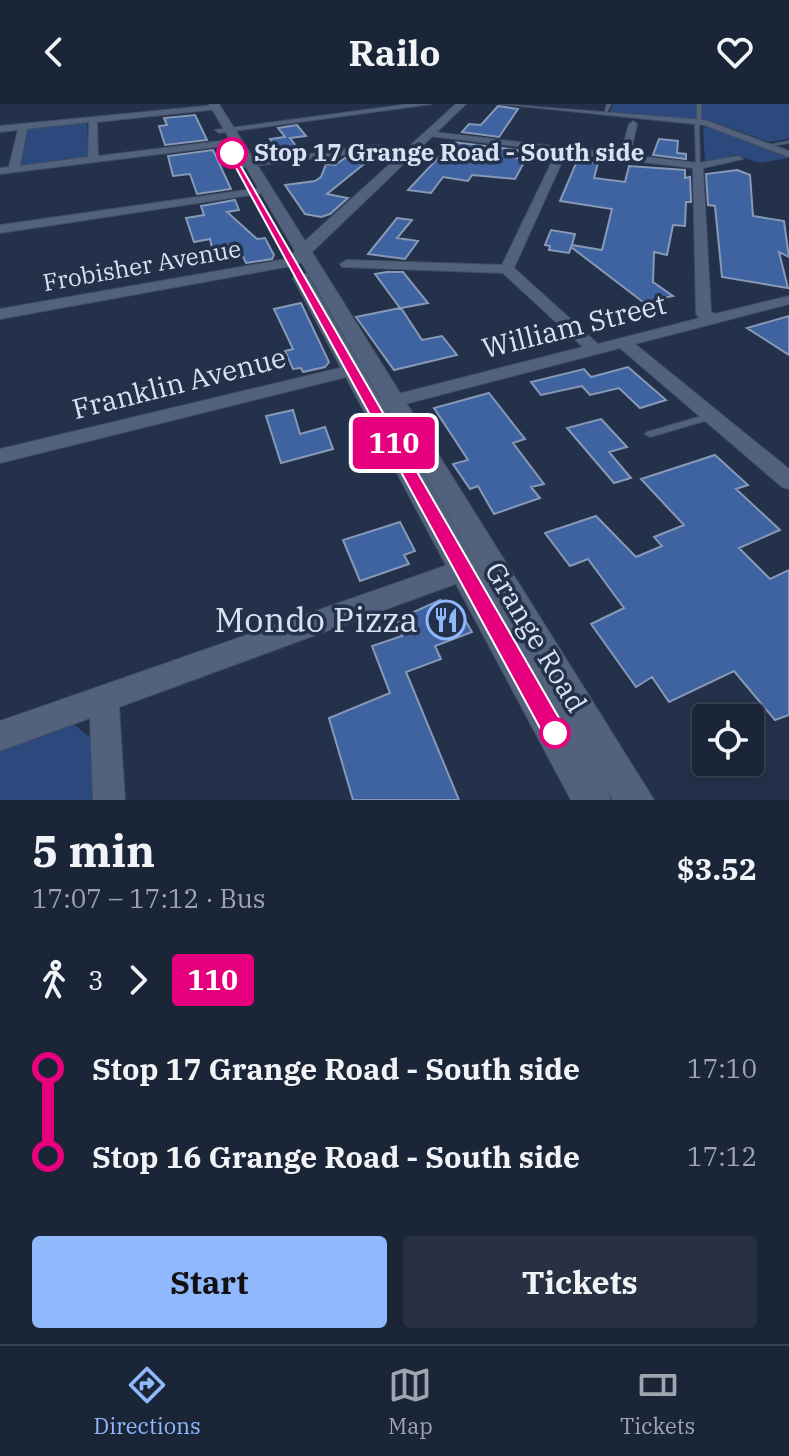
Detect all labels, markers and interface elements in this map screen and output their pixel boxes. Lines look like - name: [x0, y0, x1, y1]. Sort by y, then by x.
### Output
- text: Railo: [349, 29, 440, 76]
- icon: back: [32, 30, 76, 74]
- icon: heart: [713, 30, 757, 74]
- place label: Stop 17 Grange Road - South side: [254, 136, 644, 168]
- marker: Stop 17 Grange Road - South side: [217, 138, 247, 168]
- street label: Frobisher Avenue: [40, 232, 243, 298]
- street label: William Street: [478, 285, 670, 366]
- street label: Franklin Avenue: [68, 338, 290, 427]
- line badge: 110: [348, 417, 440, 469]
- text: 110: [369, 424, 419, 461]
- street label: Grange Road: [477, 555, 596, 719]
- place label: Mondo Pizza: [215, 597, 418, 641]
- restaurant icon: Mondo Pizza: [425, 599, 467, 641]
- map controls: [692, 704, 764, 776]
- button: locate: [692, 704, 764, 776]
- unlabelled marker: [540, 718, 570, 748]
- text: 5 min: [32, 822, 155, 879]
- text: $3.52: [677, 849, 757, 888]
- text: 17:07 – 17:12 · Bus: [32, 881, 266, 915]
- icon: walk: [32, 958, 76, 1002]
- icon: forward: [116, 958, 160, 1002]
- text: 110: [188, 961, 238, 998]
- text: 3: [88, 963, 104, 997]
- text: Stop 17 Grange Road - South side: [92, 1049, 580, 1088]
- text: 17:10: [687, 1051, 757, 1085]
- text: Stop 16 Grange Road - South side: [92, 1137, 580, 1176]
- text: 17:12: [687, 1139, 757, 1173]
- button: Start: [32, 1236, 387, 1328]
- button: Tickets: [403, 1236, 757, 1328]
- tab: Directions: [94, 1363, 201, 1440]
- tab: Map: [388, 1363, 433, 1440]
- tab: Tickets: [620, 1363, 695, 1440]

